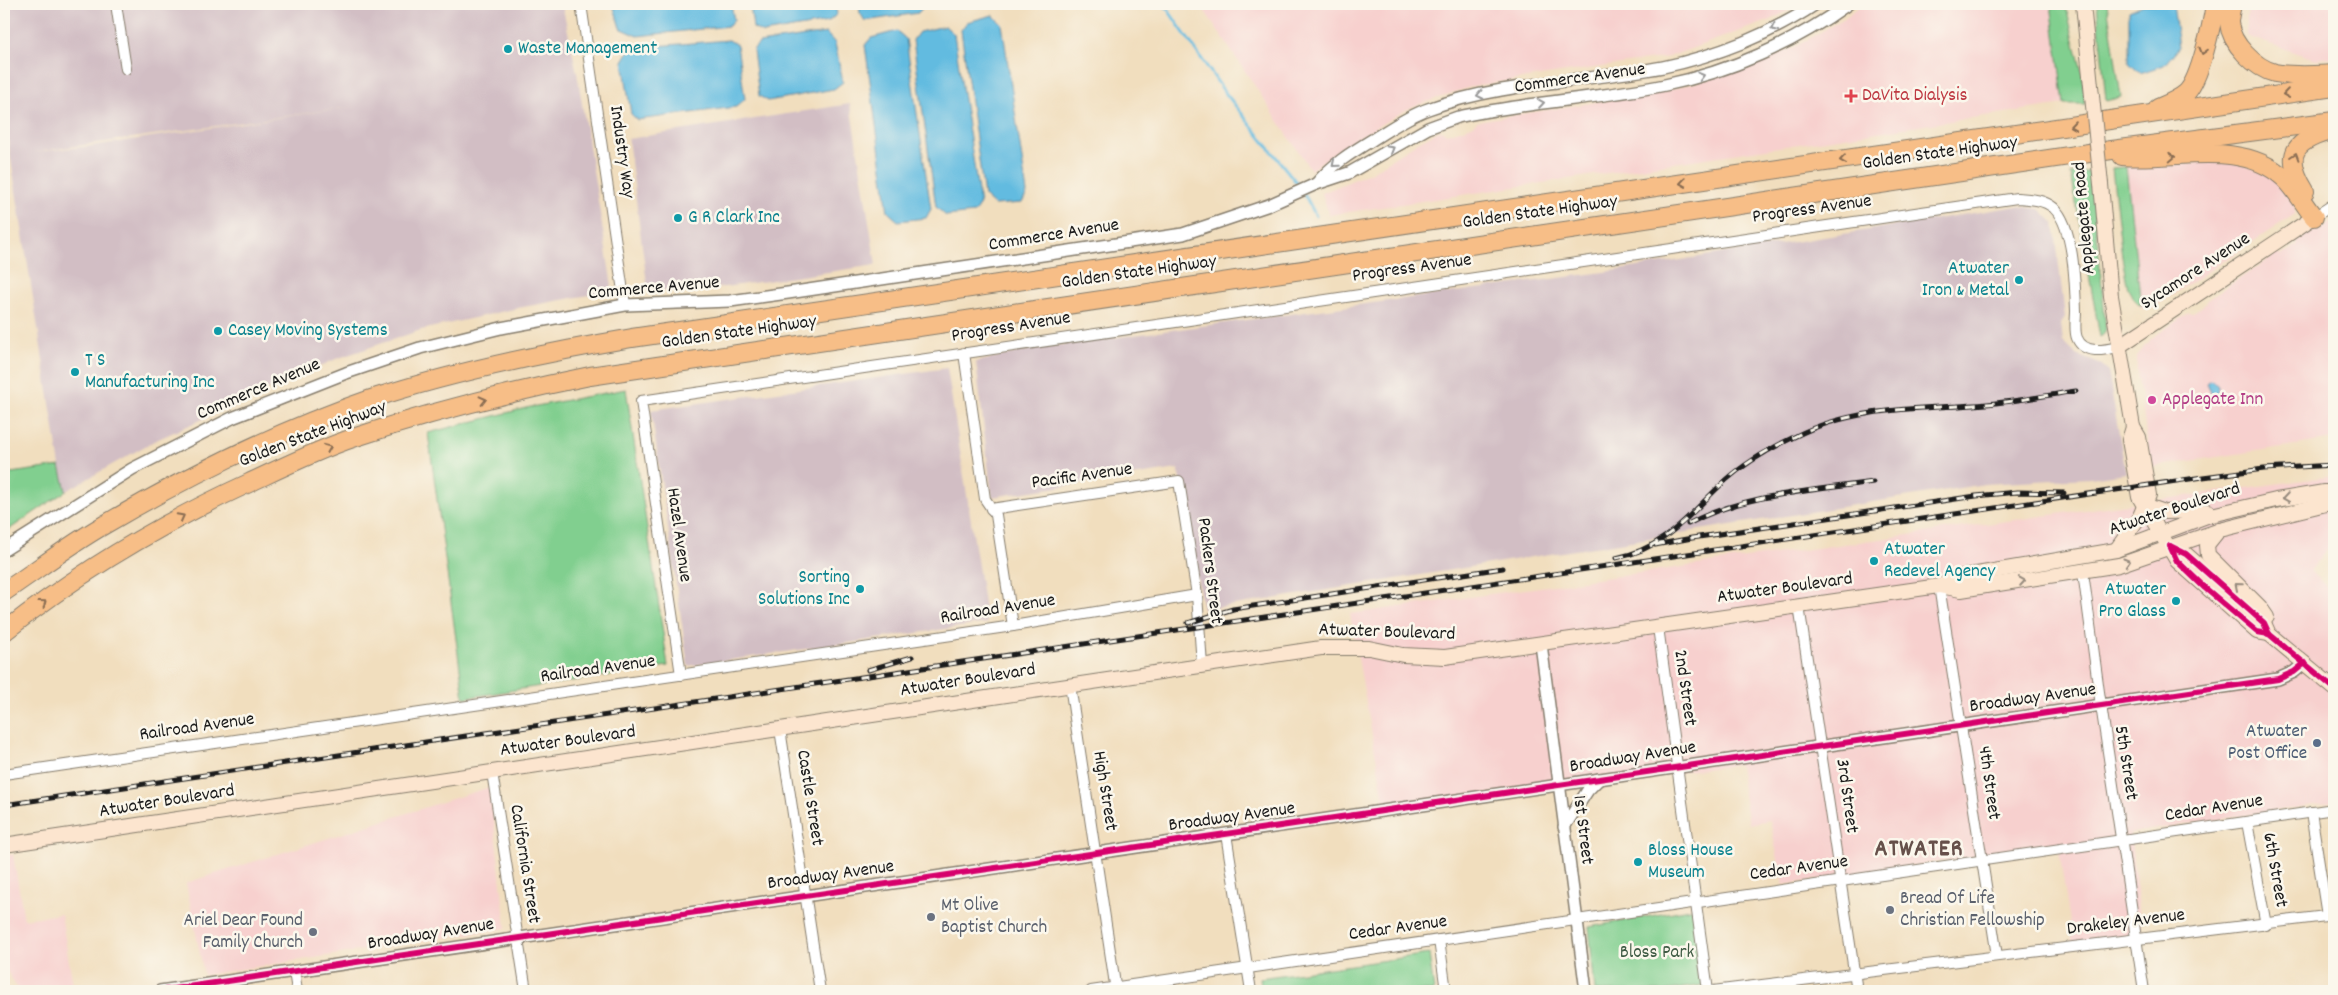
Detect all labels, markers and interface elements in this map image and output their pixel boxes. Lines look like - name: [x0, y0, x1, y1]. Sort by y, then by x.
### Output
- one-way arrow: [1770, 21, 1779, 32]
- place label: Waste Management: [518, 36, 657, 63]
- marker: Waste Management: [502, 43, 514, 55]
- one-way arrow: [2199, 46, 2209, 55]
- street label: Commerce Avenue: [1513, 56, 1647, 102]
- one-way arrow: [1696, 71, 1704, 81]
- place label: DaVita Dialysis: [1862, 83, 1968, 110]
- one-way arrow: [1476, 89, 1485, 100]
- marker: DaVita Dialysis: [1844, 89, 1858, 103]
- one-way arrow: [2282, 89, 2290, 99]
- one-way arrow: [1537, 98, 1545, 109]
- street label: Industry Way: [601, 104, 641, 200]
- one-way arrow: [2069, 121, 2078, 131]
- street label: Golden State Highway: [1861, 130, 2019, 178]
- one-way arrow: [1386, 145, 1395, 155]
- one-way arrow: [2169, 151, 2177, 162]
- one-way arrow: [2290, 152, 2300, 161]
- one-way arrow: [1839, 154, 1847, 165]
- one-way arrow: [1332, 158, 1341, 167]
- street label: Applegate Road: [2067, 160, 2103, 276]
- one-way arrow: [1678, 177, 1686, 188]
- street label: Progress Avenue: [1751, 188, 1873, 232]
- street label: Golden State Highway: [1461, 189, 1619, 237]
- place label: G R Clark Inc: [688, 205, 780, 232]
- marker: G R Clark Inc: [672, 212, 684, 224]
- street label: Commerce Avenue: [987, 212, 1121, 260]
- street label: Sycamore Avenue: [2136, 226, 2256, 318]
- street label: Progress Avenue: [1351, 247, 1473, 291]
- street label: Golden State Highway: [1060, 249, 1218, 297]
- place label: Atwater Iron & Metal: [1922, 256, 2009, 305]
- street label: Commerce Avenue: [587, 270, 721, 308]
- marker: Atwater Iron & Metal: [2013, 274, 2025, 286]
- street label: Progress Avenue: [950, 305, 1072, 351]
- street label: Golden State Highway: [660, 309, 818, 357]
- place label: Casey Moving Systems: [228, 318, 388, 345]
- marker: Casey Moving Systems: [212, 325, 224, 337]
- place label: T S Manufacturing Inc: [85, 348, 215, 397]
- street label: Commerce Avenue: [193, 352, 325, 428]
- marker: T S Manufacturing Inc: [69, 366, 81, 378]
- place label: Applegate Inn: [2162, 387, 2263, 414]
- street label: Golden State Highway: [235, 394, 391, 476]
- marker: Applegate Inn: [2146, 394, 2158, 406]
- one-way arrow: [478, 395, 487, 406]
- one-way arrow: [323, 444, 332, 455]
- street label: Pacific Avenue: [1030, 457, 1134, 497]
- street label: Atwater Boulevard: [2106, 476, 2244, 544]
- street label: Hazel Avenue: [658, 486, 698, 584]
- one-way arrow: [2282, 493, 2290, 503]
- one-way arrow: [175, 513, 184, 523]
- street label: Packers Street: [1189, 516, 1229, 626]
- place label: Atwater Redevel Agency: [1884, 537, 1996, 586]
- marker: Atwater Redevel Agency: [1868, 555, 1880, 567]
- one-way arrow: [2123, 558, 2131, 568]
- place label: Sorting Solutions Inc: [758, 565, 850, 614]
- street label: Atwater Boulevard: [1715, 566, 1855, 612]
- one-way arrow: [2017, 576, 2026, 586]
- place label: Atwater Pro Glass: [2098, 577, 2166, 626]
- marker: Sorting Solutions Inc: [854, 583, 866, 595]
- one-way arrow: [2235, 583, 2244, 592]
- street label: Railroad Avenue: [939, 588, 1057, 632]
- marker: Atwater Pro Glass: [2170, 595, 2182, 607]
- one-way arrow: [37, 600, 46, 608]
- street label: Atwater Boulevard: [1318, 617, 1456, 649]
- street label: 2nd Street: [1665, 648, 1703, 728]
- street label: Railroad Avenue: [539, 649, 657, 691]
- street label: Atwater Boulevard: [898, 657, 1038, 705]
- street label: Broadway Avenue: [1968, 677, 2098, 721]
- street label: Railroad Avenue: [138, 707, 256, 749]
- street label: Atwater Boulevard: [498, 719, 638, 765]
- place label: Atwater Post Office: [2228, 719, 2307, 768]
- street label: 5th Street: [2106, 724, 2144, 802]
- street label: Broadway Avenue: [1568, 735, 1698, 781]
- marker: Atwater Post Office: [2311, 737, 2323, 749]
- street label: 4th Street: [1969, 744, 2007, 822]
- street label: Castle Street: [788, 748, 830, 848]
- street label: High Street: [1084, 749, 1124, 833]
- street label: 3rd Street: [1827, 757, 1865, 835]
- street label: Atwater Boulevard: [97, 778, 237, 826]
- street label: Cedar Avenue: [2163, 788, 2265, 830]
- street label: 1st Street: [1564, 794, 1600, 866]
- street label: Broadway Avenue: [1167, 796, 1297, 840]
- street label: California Street: [501, 803, 547, 925]
- street label: 6th Street: [2254, 830, 2294, 910]
- district label: ATWATER: [1875, 833, 1963, 867]
- place label: Bloss House Museum: [1648, 838, 1733, 887]
- street label: Cedar Avenue: [1748, 849, 1850, 889]
- street label: Broadway Avenue: [766, 854, 896, 898]
- marker: Bloss House Museum: [1632, 856, 1644, 868]
- place label: Bread Of Life Christian Fellowship: [1900, 886, 2045, 935]
- place label: Mt Olive Baptist Church: [941, 893, 1047, 942]
- street label: Drakeley Avenue: [2065, 902, 2187, 944]
- marker: Bread Of Life Christian Fellowship: [1884, 904, 1896, 916]
- place label: Ariel Dear Found Family Church: [184, 908, 303, 957]
- street label: Cedar Avenue: [1347, 909, 1449, 949]
- marker: Mt Olive Baptist Church: [925, 911, 937, 923]
- street label: Broadway Avenue: [366, 912, 496, 958]
- marker: Ariel Dear Found Family Church: [307, 926, 319, 938]
- park label: Bloss Park: [1620, 940, 1695, 967]

